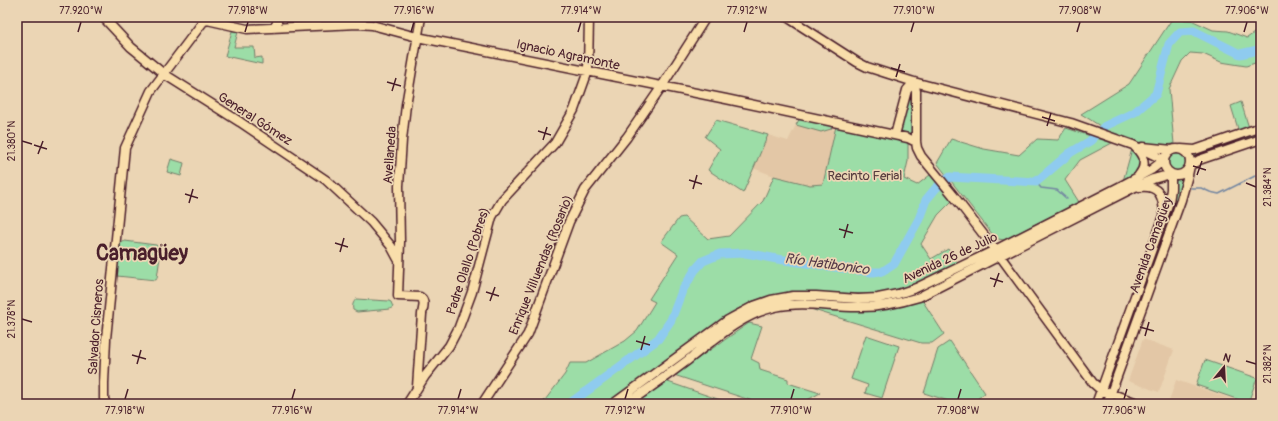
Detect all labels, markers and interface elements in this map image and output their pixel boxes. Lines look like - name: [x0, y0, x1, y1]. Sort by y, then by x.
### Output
- text: 77.920°W: [59, 5, 103, 17]
- text: 77.918°W: [228, 5, 268, 17]
- text: 77.916°W: [394, 5, 435, 17]
- text: 77.914°W: [561, 5, 602, 17]
- text: 77.912°W: [727, 5, 768, 17]
- text: 77.910°W: [893, 5, 935, 17]
- text: 77.908°W: [1059, 5, 1102, 17]
- text: 77.906°W: [1225, 5, 1269, 17]
- street label: Ignacio Agramonte: [515, 36, 622, 74]
- street label: General Gómez: [215, 89, 295, 149]
- text: 21.380°N: [6, 121, 18, 161]
- street label: Avellaneda: [380, 126, 400, 184]
- text: 21.384°N: [1262, 167, 1274, 207]
- park label: Recinto Ferial: [828, 168, 902, 184]
- street label: Enrique Villuendas (Rosario): [506, 193, 576, 337]
- street label: Avenida Camagüey: [1126, 194, 1176, 295]
- street label: Padre Olallo (Pobres): [443, 205, 493, 317]
- street label: Avenida 26 de Julio: [900, 229, 1000, 287]
- district label: Camagüey: [96, 240, 188, 267]
- water label: Río Hatibonico: [784, 250, 872, 279]
- street label: Salvador Cisneros: [85, 278, 107, 376]
- text: 21.378°N: [6, 299, 18, 338]
- text: 21.382°N: [1262, 344, 1274, 384]
- north arrow: [1204, 347, 1244, 387]
- text: N: [1221, 351, 1233, 365]
- text: 77.918°W: [105, 405, 145, 417]
- text: 77.916°W: [272, 405, 313, 417]
- text: 77.914°W: [438, 405, 479, 417]
- text: 77.912°W: [605, 405, 646, 417]
- text: 77.910°W: [770, 405, 812, 417]
- text: 77.908°W: [937, 405, 980, 417]
- text: 77.906°W: [1102, 405, 1146, 417]

